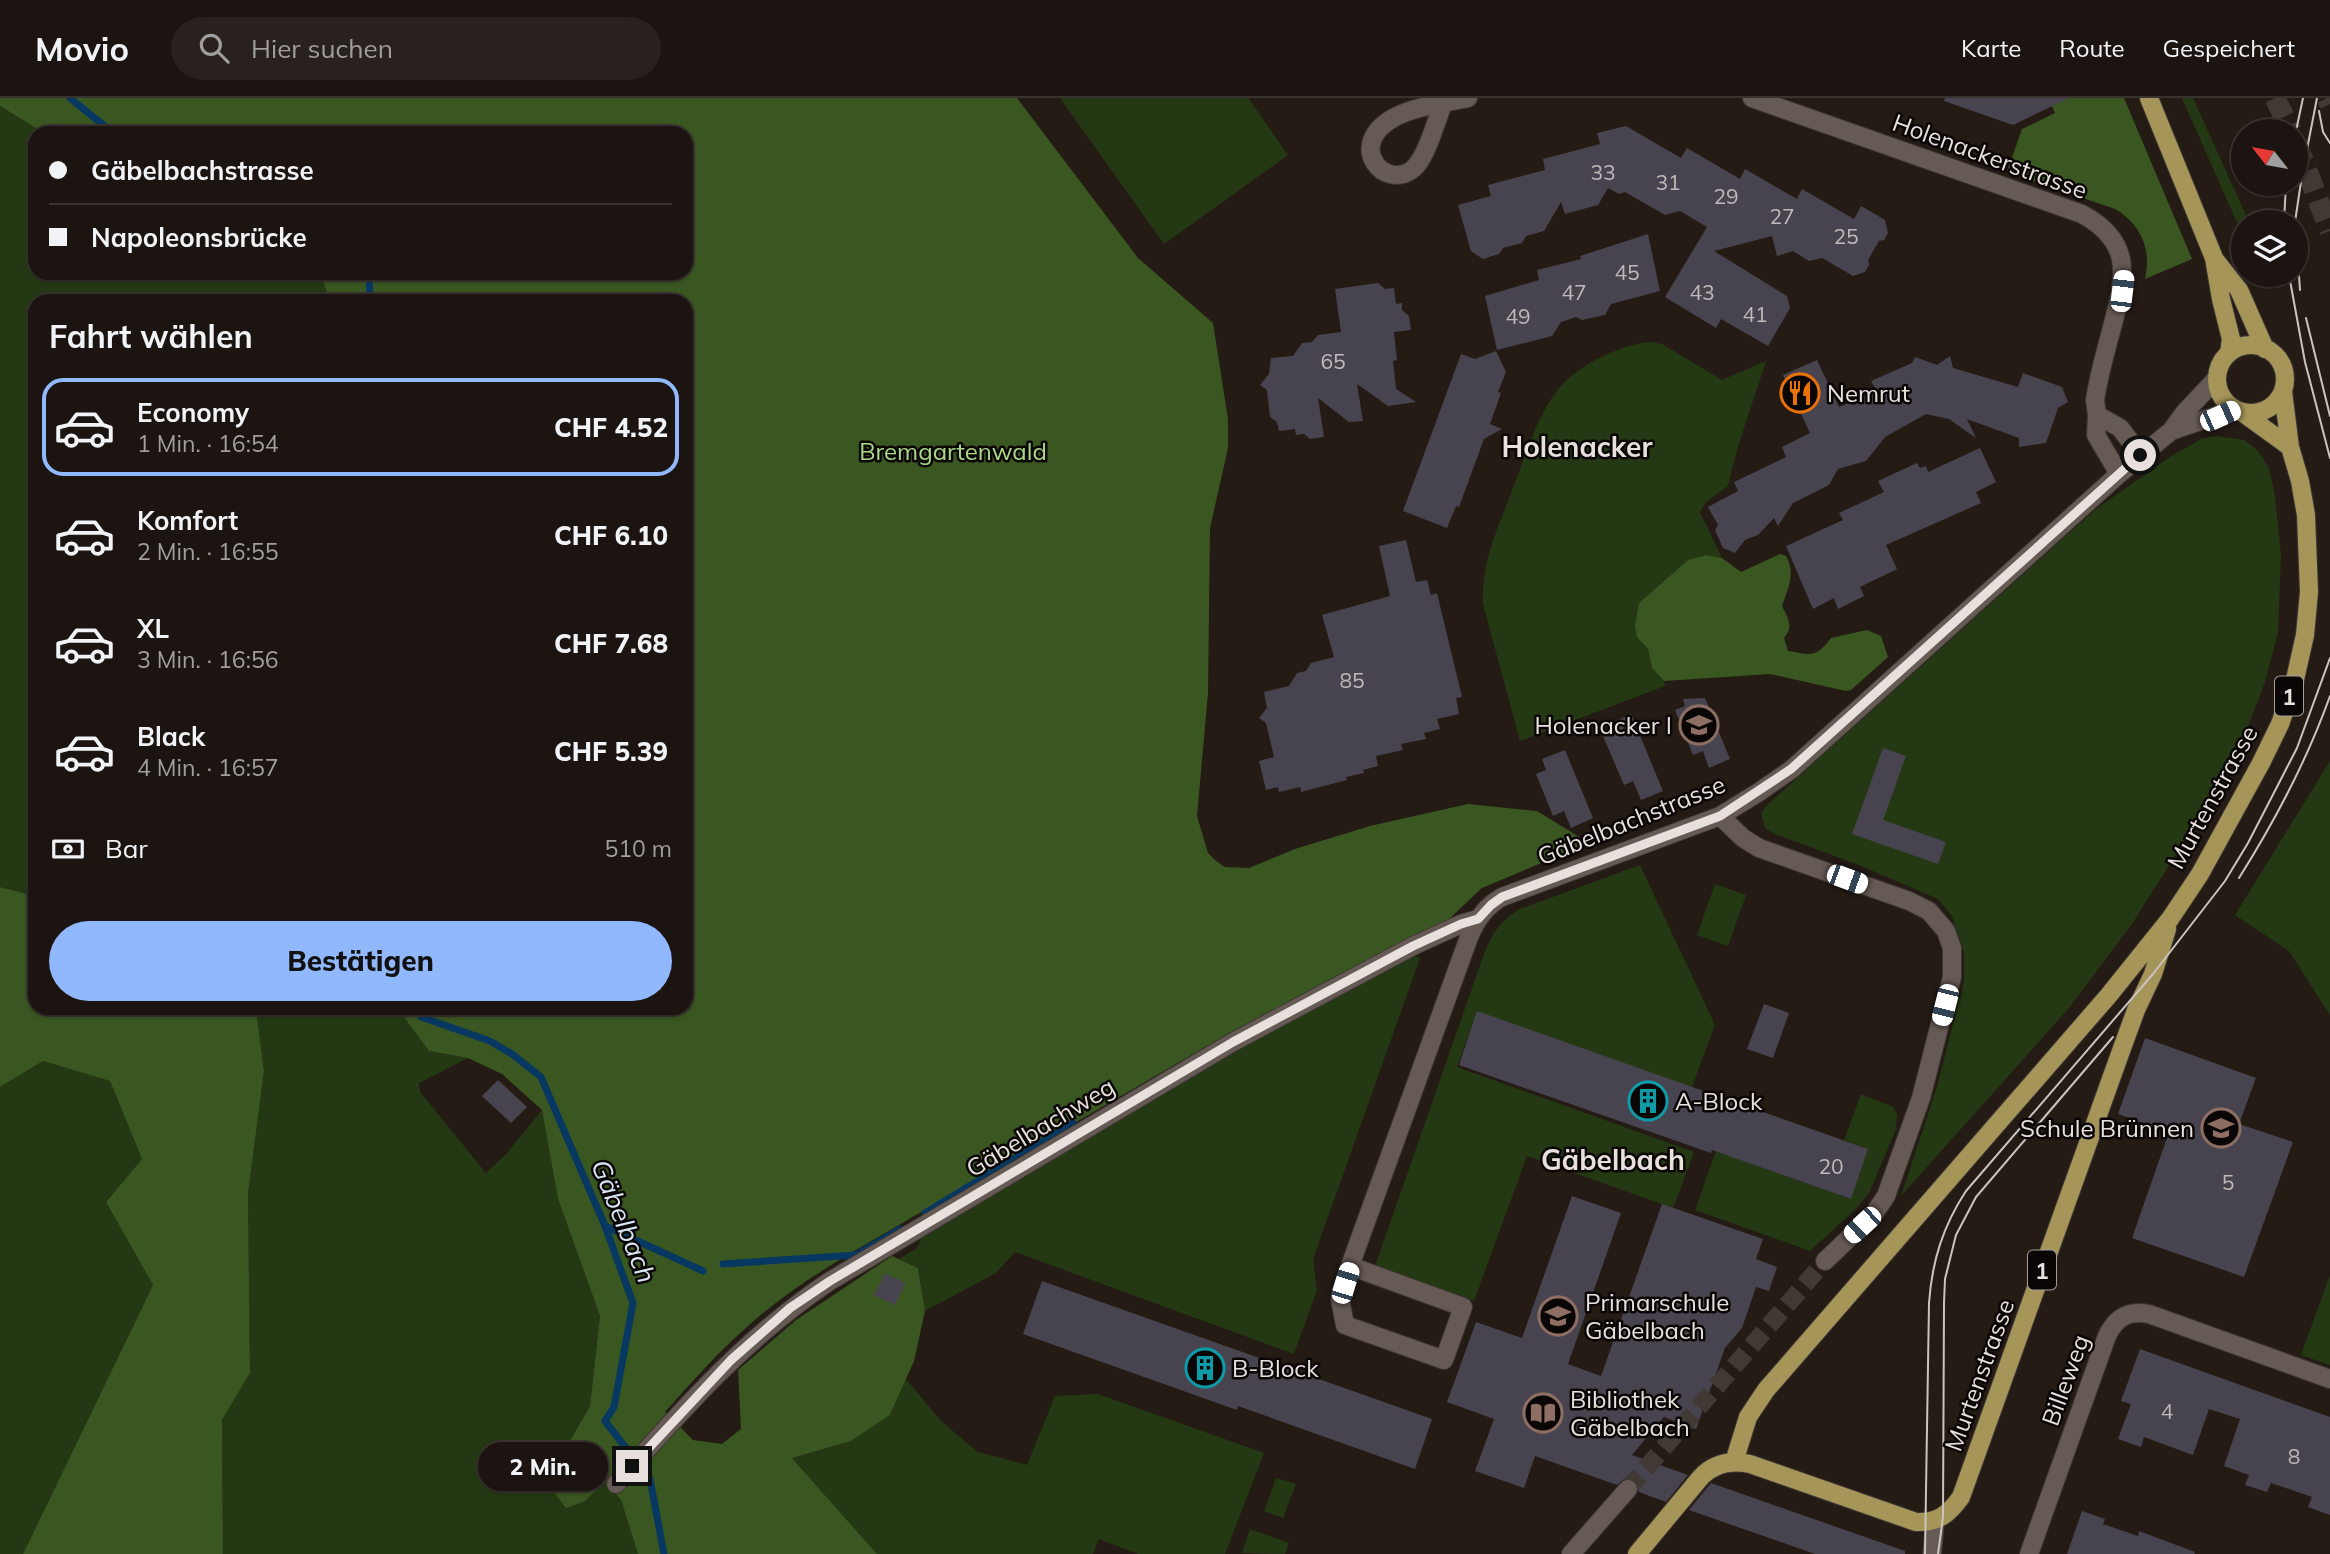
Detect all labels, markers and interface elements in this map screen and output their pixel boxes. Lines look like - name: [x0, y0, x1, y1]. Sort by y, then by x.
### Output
- search box: [171, 17, 661, 80]
- text: Movio: [35, 28, 129, 69]
- icon: search: [195, 29, 233, 67]
- text: Hier suchen: [251, 32, 393, 65]
- text: Karte: [1961, 33, 2021, 63]
- text: Route: [2059, 33, 2125, 63]
- text: Gespeichert: [2163, 33, 2295, 63]
- street label: Holenackerstrasse: [1889, 107, 2091, 205]
- north arrow: [2231, 119, 2308, 196]
- map controls: [2231, 119, 2308, 287]
- text: Gäbelbachstrasse: [91, 154, 314, 187]
- house number: 33: [1590, 159, 1616, 185]
- house number: 31: [1655, 169, 1681, 195]
- house number: 29: [1713, 183, 1739, 209]
- house number: 27: [1769, 203, 1795, 229]
- button: layers: [2231, 210, 2308, 287]
- text: Napoleonsbrücke: [91, 221, 307, 254]
- house number: 25: [1833, 223, 1859, 249]
- house number: 45: [1614, 259, 1640, 285]
- car: [2110, 269, 2135, 313]
- house number: 47: [1561, 279, 1587, 305]
- house number: 43: [1689, 279, 1715, 305]
- house number: 41: [1742, 301, 1768, 327]
- house number: 49: [1505, 303, 1531, 329]
- text: Fahrt wählen: [49, 316, 253, 356]
- house number: 65: [1320, 348, 1346, 374]
- restaurant icon: Nemrut: [1779, 372, 1821, 414]
- place label: Nemrut: [1827, 378, 1910, 408]
- icon: car: [53, 396, 116, 459]
- text: Economy: [137, 396, 249, 429]
- car: [2197, 398, 2244, 434]
- text: CHF 4.52: [554, 411, 668, 444]
- text: 1 Min. · 16:54: [137, 429, 279, 458]
- district label: Holenacker: [1502, 429, 1652, 464]
- park label: Bremgartenwald: [859, 436, 1047, 466]
- route start: [2124, 439, 2156, 471]
- icon: car: [53, 504, 116, 567]
- text: Komfort: [137, 504, 238, 537]
- text: CHF 6.10: [554, 519, 668, 552]
- text: 2 Min. · 16:55: [137, 537, 279, 566]
- icon: car: [53, 612, 116, 675]
- text: XL: [137, 612, 169, 645]
- text: CHF 7.68: [554, 627, 668, 660]
- text: 3 Min. · 16:56: [137, 645, 279, 674]
- house number: 85: [1339, 667, 1365, 693]
- road number: 1: [2275, 676, 2303, 716]
- school or university icon: Holenacker I: [1678, 704, 1720, 746]
- place label: Holenacker I: [1534, 710, 1672, 740]
- icon: car: [53, 720, 116, 783]
- text: Black: [137, 720, 205, 753]
- street label: Murtenstrasse: [2160, 720, 2264, 874]
- text: CHF 5.39: [554, 735, 668, 768]
- text: 4 Min. · 16:57: [137, 753, 279, 782]
- street label: Gäbelbachstrasse: [1533, 769, 1729, 871]
- icon: cash: [49, 830, 87, 868]
- text: Bar: [105, 832, 148, 865]
- text: 510 m: [604, 834, 672, 863]
- car: [1824, 862, 1871, 896]
- button: Bestätigen: [49, 921, 672, 1001]
- car: [1930, 982, 1961, 1028]
- street label: Gäbelbachweg: [960, 1071, 1120, 1183]
- building icon: A-Block: [1627, 1080, 1669, 1122]
- place label: A-Block: [1675, 1086, 1763, 1116]
- school or university icon: Schule Brünnen: [2200, 1107, 2242, 1149]
- place label: Schule Brünnen: [2020, 1113, 2194, 1143]
- district label: Gäbelbach: [1541, 1142, 1685, 1177]
- house number: 20: [1818, 1153, 1844, 1179]
- water label: Gäbelbach: [584, 1155, 664, 1287]
- house number: 5: [2222, 1169, 2234, 1195]
- car: [1840, 1203, 1885, 1247]
- road number: 1: [2028, 1250, 2056, 1289]
- car: [1329, 1260, 1362, 1306]
- place label: Primarschule Gäbelbach: [1585, 1287, 1729, 1345]
- school or university icon: Primarschule Gäbelbach: [1537, 1295, 1579, 1337]
- street label: Murtenstrasse: [1938, 1295, 2020, 1455]
- street label: Billeweg: [2035, 1330, 2095, 1430]
- building icon: B-Block: [1184, 1347, 1226, 1389]
- place label: B-Block: [1232, 1353, 1319, 1383]
- place label: Bibliothek Gäbelbach: [1570, 1384, 1690, 1442]
- library icon: Bibliothek Gäbelbach: [1522, 1392, 1564, 1434]
- house number: 4: [2161, 1398, 2174, 1424]
- callout: 2 Min.: [478, 1442, 608, 1490]
- house number: 8: [2288, 1443, 2300, 1469]
- route end: [616, 1450, 648, 1482]
- text: 2 Min.: [510, 1452, 576, 1481]

